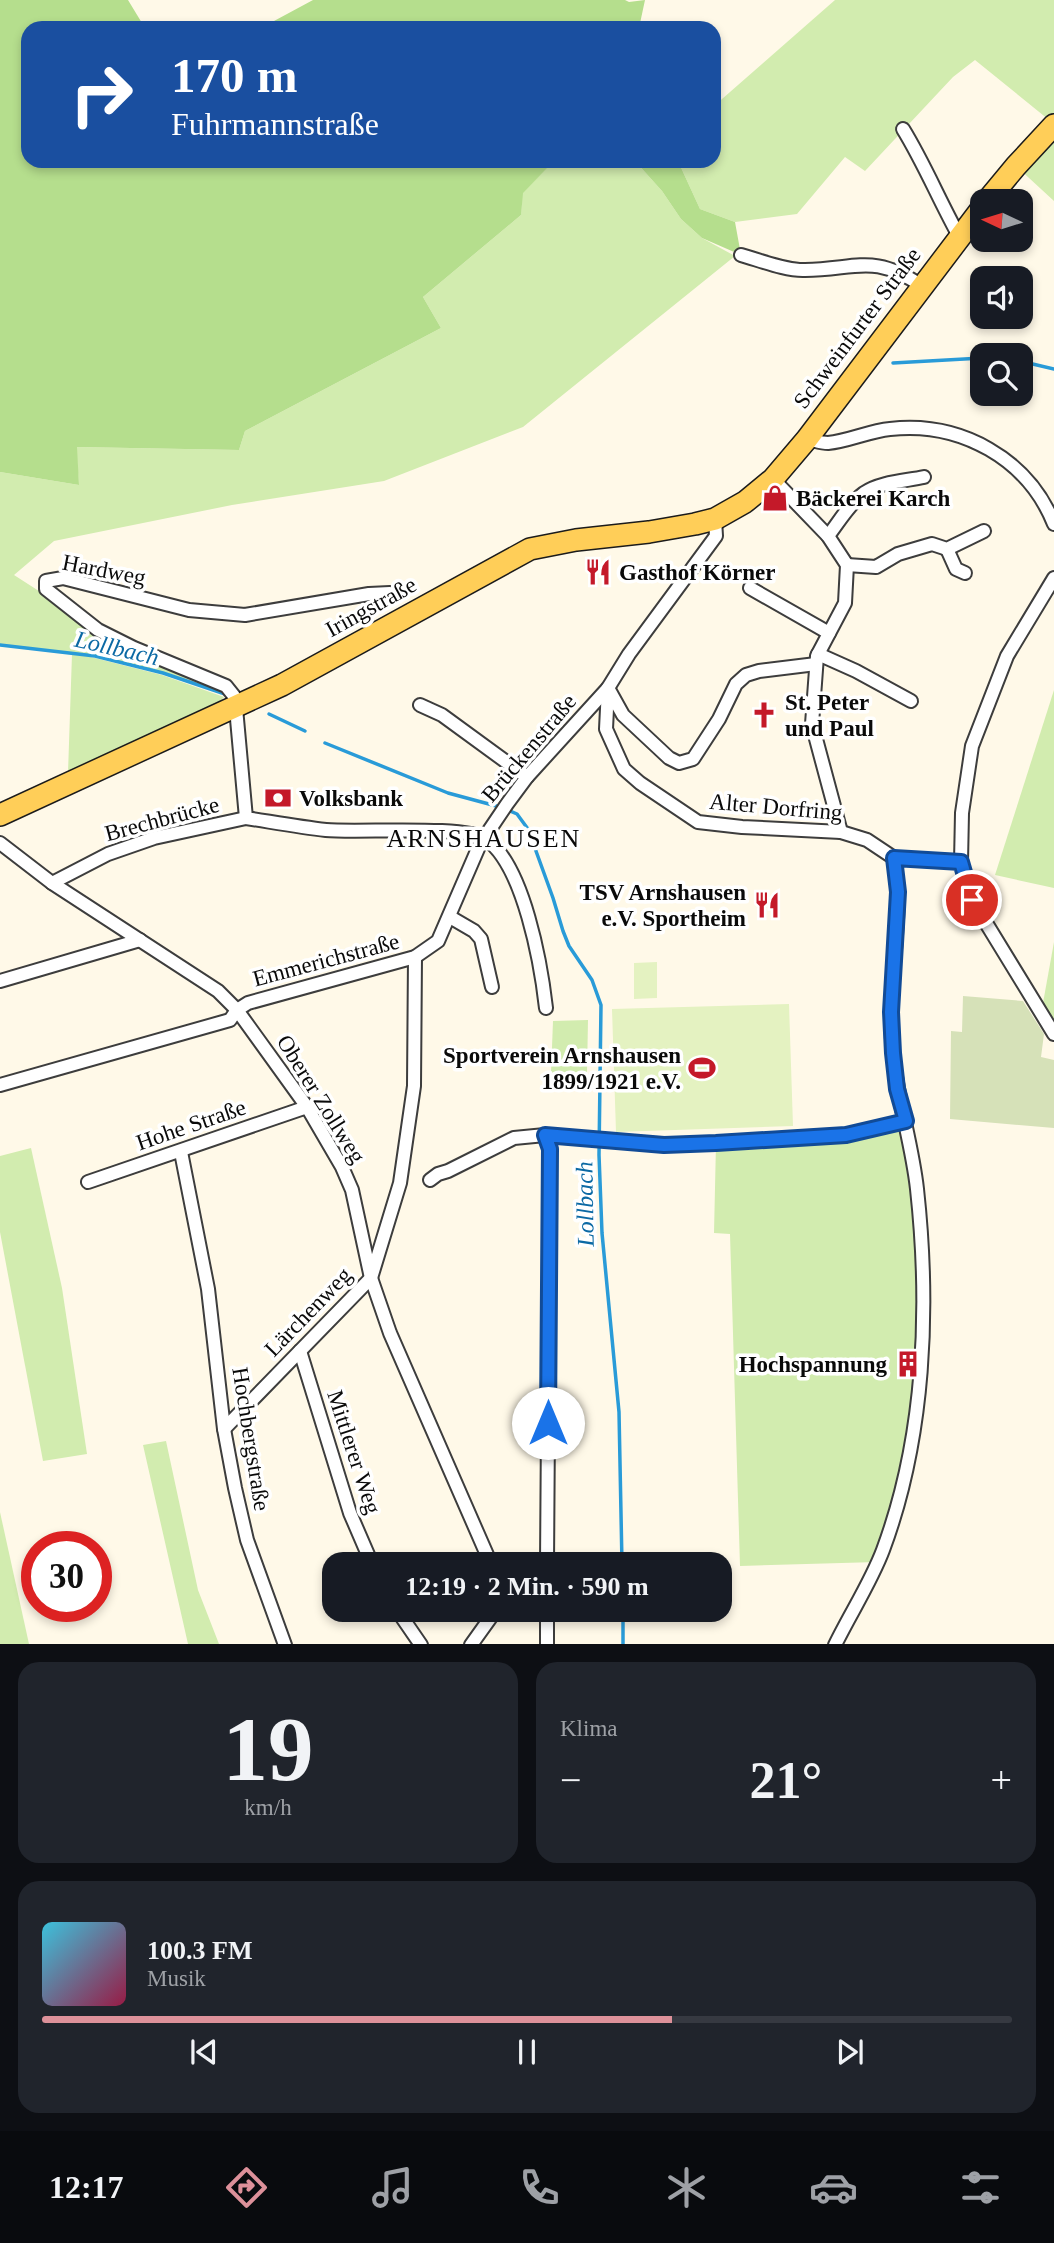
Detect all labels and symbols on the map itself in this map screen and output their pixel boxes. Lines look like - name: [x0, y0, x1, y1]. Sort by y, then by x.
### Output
- north arrow: [970, 189, 1032, 252]
- street label: Schweinfurter Straße: [788, 243, 926, 413]
- shop icon: Bäckerei Karch: [760, 483, 790, 513]
- place label: Bäckerei Karch: [796, 486, 951, 511]
- street label: Hardweg: [60, 550, 148, 590]
- restaurant icon: Gasthof Körner: [583, 557, 613, 587]
- place label: Gasthof Körner: [619, 560, 776, 585]
- street label: Iringstraße: [321, 572, 421, 642]
- water label: Lollbach: [72, 626, 162, 670]
- street label: Brückenstraße: [477, 689, 581, 807]
- place label: St. Peter und Paul: [785, 690, 874, 741]
- church icon: St. Peter und Paul: [749, 700, 779, 730]
- bank icon: Volksbank: [263, 783, 293, 813]
- place label: Volksbank: [299, 786, 403, 811]
- street label: Alter Dorfring: [708, 789, 844, 825]
- street label: Brechbrücke: [102, 792, 222, 846]
- district label: ARNSHAUSEN: [387, 824, 581, 853]
- pin: [942, 870, 1002, 930]
- place label: TSV Arnshausen e.V. Sportheim: [580, 880, 746, 931]
- restaurant icon: TSV Arnshausen e.V. Sportheim: [752, 890, 782, 920]
- street label: Emmerichstraße: [250, 928, 402, 992]
- street label: Oberer Zollweg: [272, 1030, 371, 1168]
- place label: Sportverein Arnshausen 1899/1921 e.V.: [443, 1043, 681, 1094]
- sports icon: Sportverein Arnshausen 1899/1921 e.V.: [687, 1053, 717, 1083]
- street label: Hohe Straße: [133, 1095, 249, 1155]
- water label: Lollbach: [571, 1161, 599, 1248]
- street label: Lärchenweg: [260, 1262, 357, 1362]
- building icon: Hochspannung: [893, 1349, 923, 1379]
- place label: Hochspannung: [739, 1352, 887, 1377]
- street label: Hochbergstraße: [227, 1365, 275, 1513]
- position arrow: [511, 1386, 585, 1460]
- street label: Mittlerer Weg: [322, 1387, 386, 1518]
- speed limit sign: 30: [21, 1531, 112, 1622]

